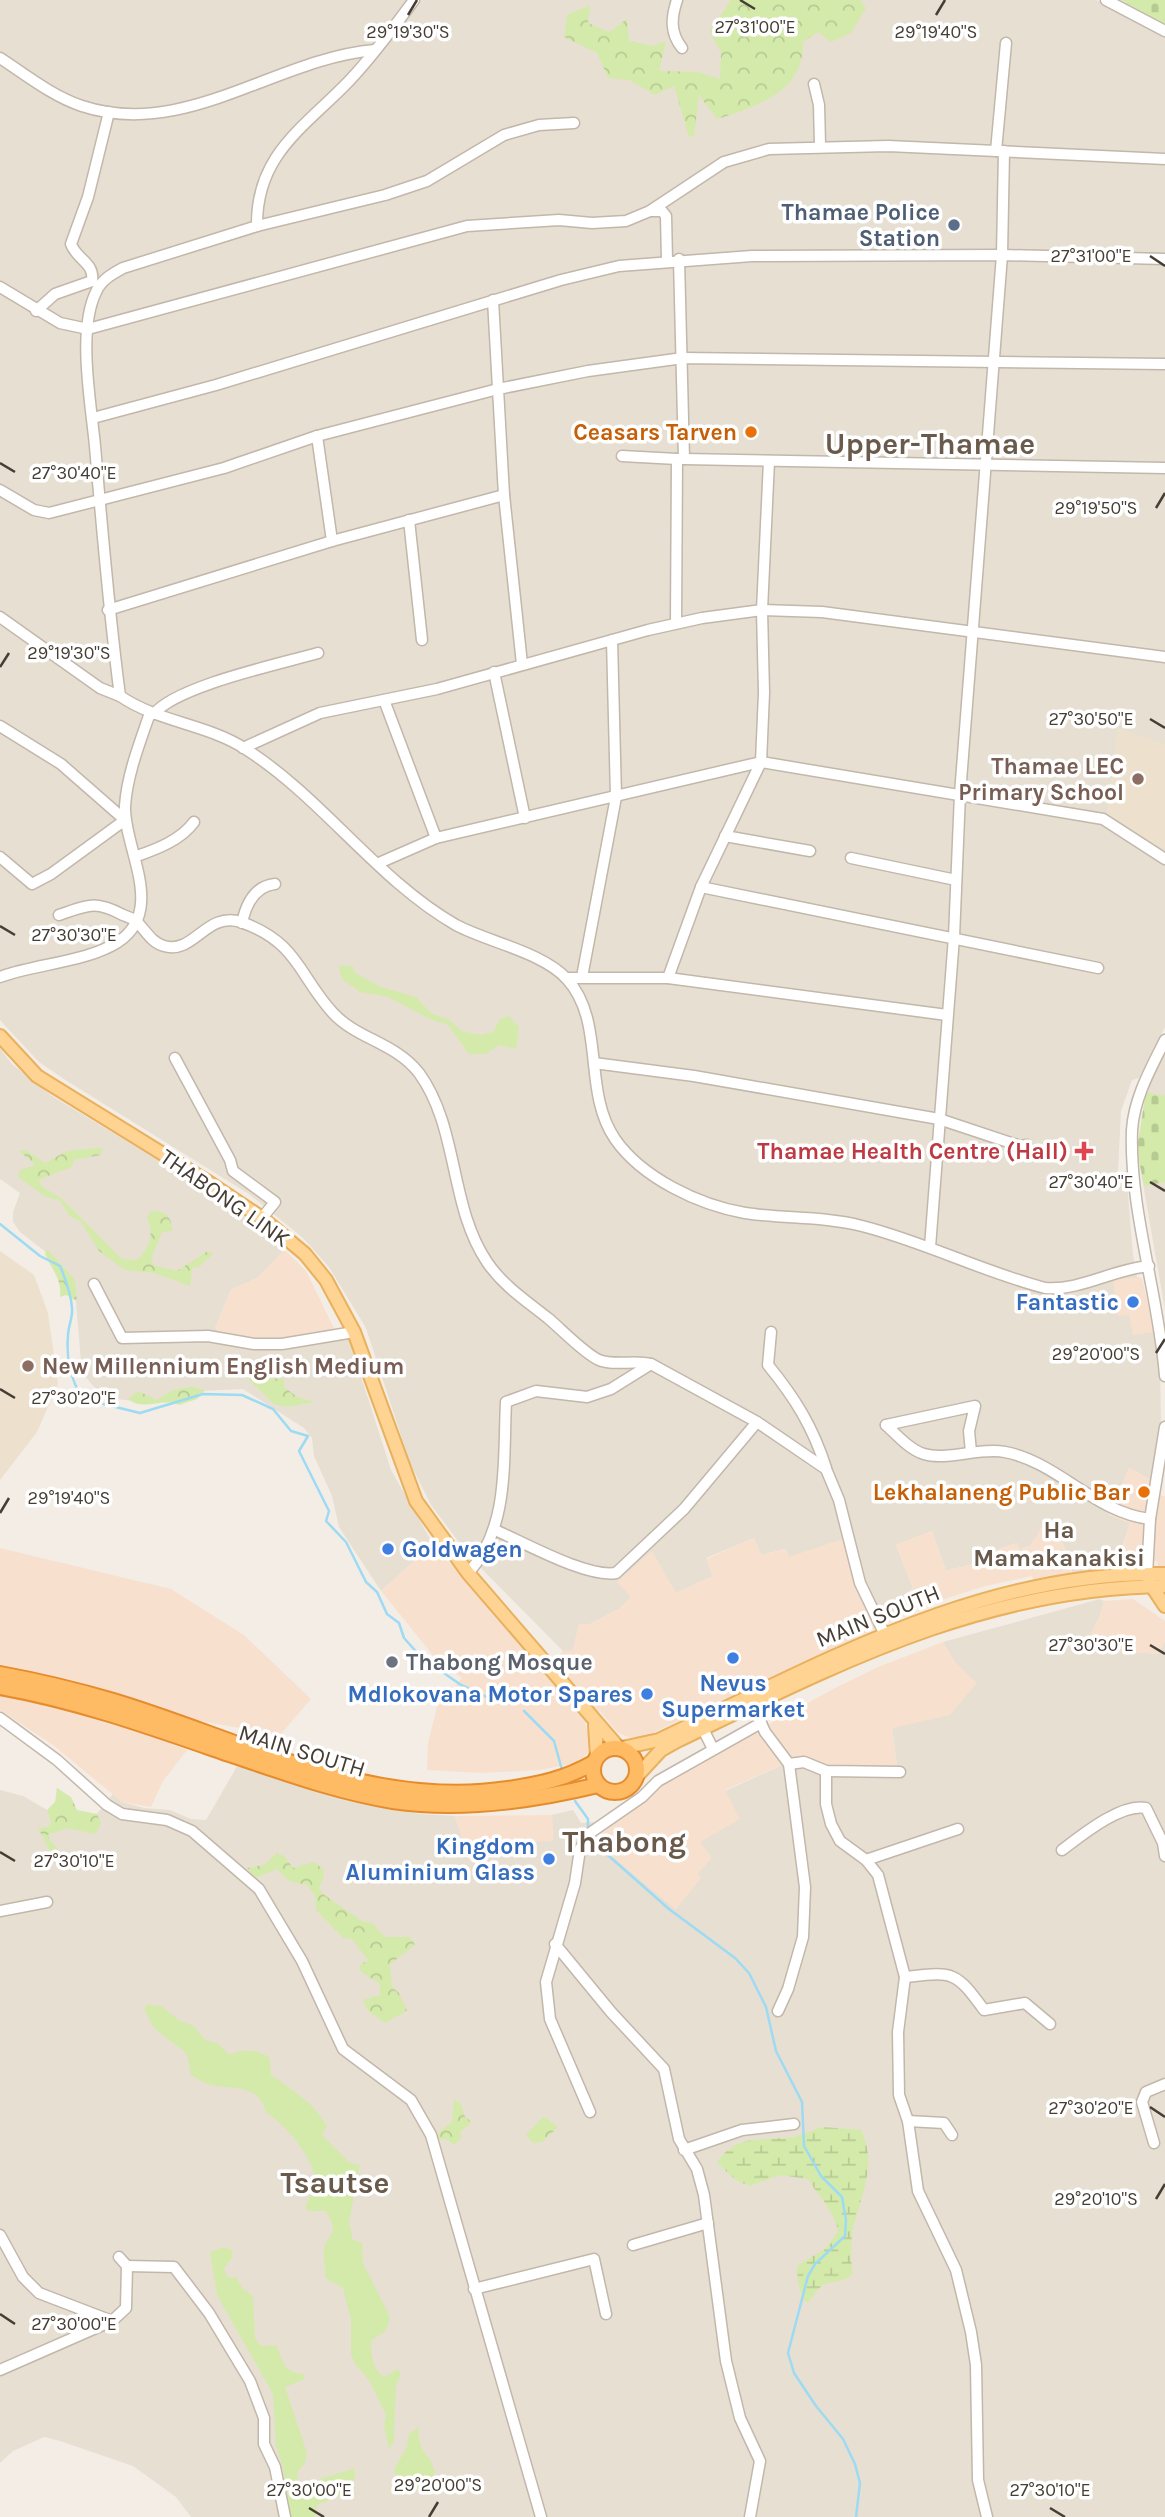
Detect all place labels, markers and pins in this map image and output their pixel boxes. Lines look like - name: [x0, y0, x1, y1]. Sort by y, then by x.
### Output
- place label: Thamae Police Station: [781, 199, 940, 252]
- marker: Thamae Police Station: [946, 217, 962, 233]
- place label: Ceasars Tarven: [573, 419, 737, 446]
- marker: Ceasars Tarven: [743, 424, 759, 440]
- place label: Thamae LEC Primary School: [958, 753, 1124, 806]
- marker: Thamae LEC Primary School: [1130, 771, 1146, 787]
- place label: Thamae Health Centre (Hall): [757, 1138, 1068, 1165]
- marker: Thamae Health Centre (Hall): [1074, 1141, 1094, 1161]
- place label: Fantastic: [1016, 1289, 1119, 1316]
- marker: Fantastic: [1125, 1294, 1141, 1310]
- place label: New Millennium English Medium: [42, 1353, 404, 1380]
- marker: New Millennium English Medium: [20, 1358, 36, 1374]
- place label: Lekhalaneng Public Bar: [873, 1479, 1130, 1506]
- marker: Lekhalaneng Public Bar: [1136, 1484, 1152, 1500]
- place label: Goldwagen: [402, 1536, 523, 1563]
- marker: Goldwagen: [380, 1541, 396, 1557]
- place label: Thabong Mosque: [406, 1649, 593, 1676]
- marker: Nevus Supermarket: [725, 1650, 741, 1666]
- marker: Thabong Mosque: [384, 1654, 400, 1670]
- place label: Nevus Supermarket: [661, 1670, 805, 1723]
- place label: Mdlokovana Motor Spares: [348, 1681, 633, 1708]
- marker: Mdlokovana Motor Spares: [639, 1686, 655, 1702]
- place label: Kingdom Aluminium Glass: [346, 1833, 535, 1886]
- marker: Kingdom Aluminium Glass: [541, 1851, 557, 1867]

